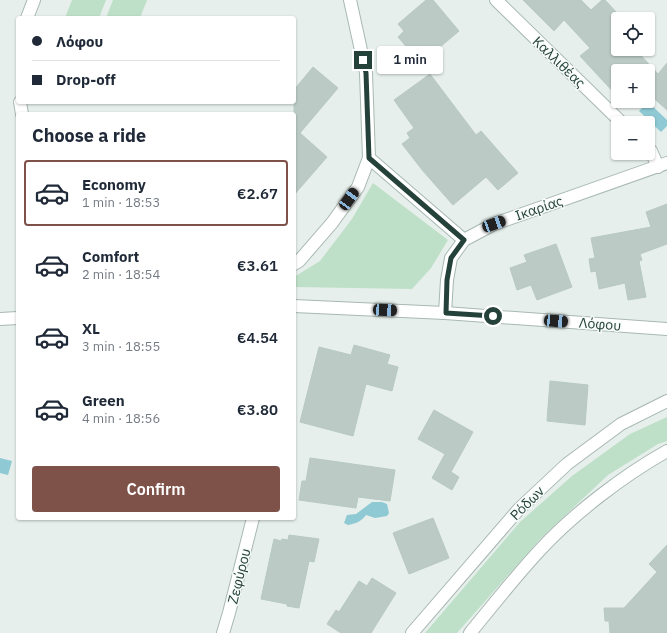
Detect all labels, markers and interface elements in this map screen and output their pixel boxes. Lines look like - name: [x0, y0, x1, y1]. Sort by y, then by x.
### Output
- map controls: [611, 12, 655, 160]
- button: locate: [611, 12, 655, 56]
- text: Λόφου: [56, 32, 103, 51]
- street label: Καλλιθέας: [529, 32, 589, 92]
- callout: 1 min: [377, 46, 443, 74]
- route end: [354, 51, 372, 69]
- text: 1 min: [393, 51, 427, 68]
- button: +: [611, 64, 655, 108]
- text: Drop-off: [56, 70, 116, 89]
- button: −: [611, 116, 655, 160]
- text: Choose a ride: [32, 124, 146, 147]
- icon: car: [34, 175, 70, 211]
- text: Economy: [82, 175, 146, 194]
- text: €2.67: [237, 184, 278, 203]
- car: [337, 186, 361, 212]
- street label: Ικαρίας: [513, 191, 565, 225]
- text: 1 min · 18:53: [82, 194, 160, 211]
- car: [481, 214, 507, 234]
- icon: car: [34, 247, 70, 283]
- text: Comfort: [82, 247, 139, 266]
- text: €3.61: [237, 256, 278, 275]
- text: 2 min · 18:54: [82, 266, 160, 283]
- car: [373, 303, 397, 317]
- route start: [484, 307, 502, 325]
- car: [544, 314, 568, 328]
- street label: Λόφου: [578, 314, 622, 334]
- icon: car: [34, 319, 70, 355]
- text: XL: [82, 319, 100, 338]
- text: €4.54: [237, 328, 278, 347]
- text: 3 min · 18:55: [82, 338, 160, 355]
- icon: car: [34, 391, 70, 427]
- text: Green: [82, 391, 125, 410]
- text: €3.80: [237, 400, 278, 419]
- text: 4 min · 18:56: [82, 410, 160, 427]
- button: Confirm: [32, 466, 280, 512]
- street label: Ρόδων: [506, 482, 548, 524]
- street label: Ζεφύρου: [223, 546, 255, 606]

